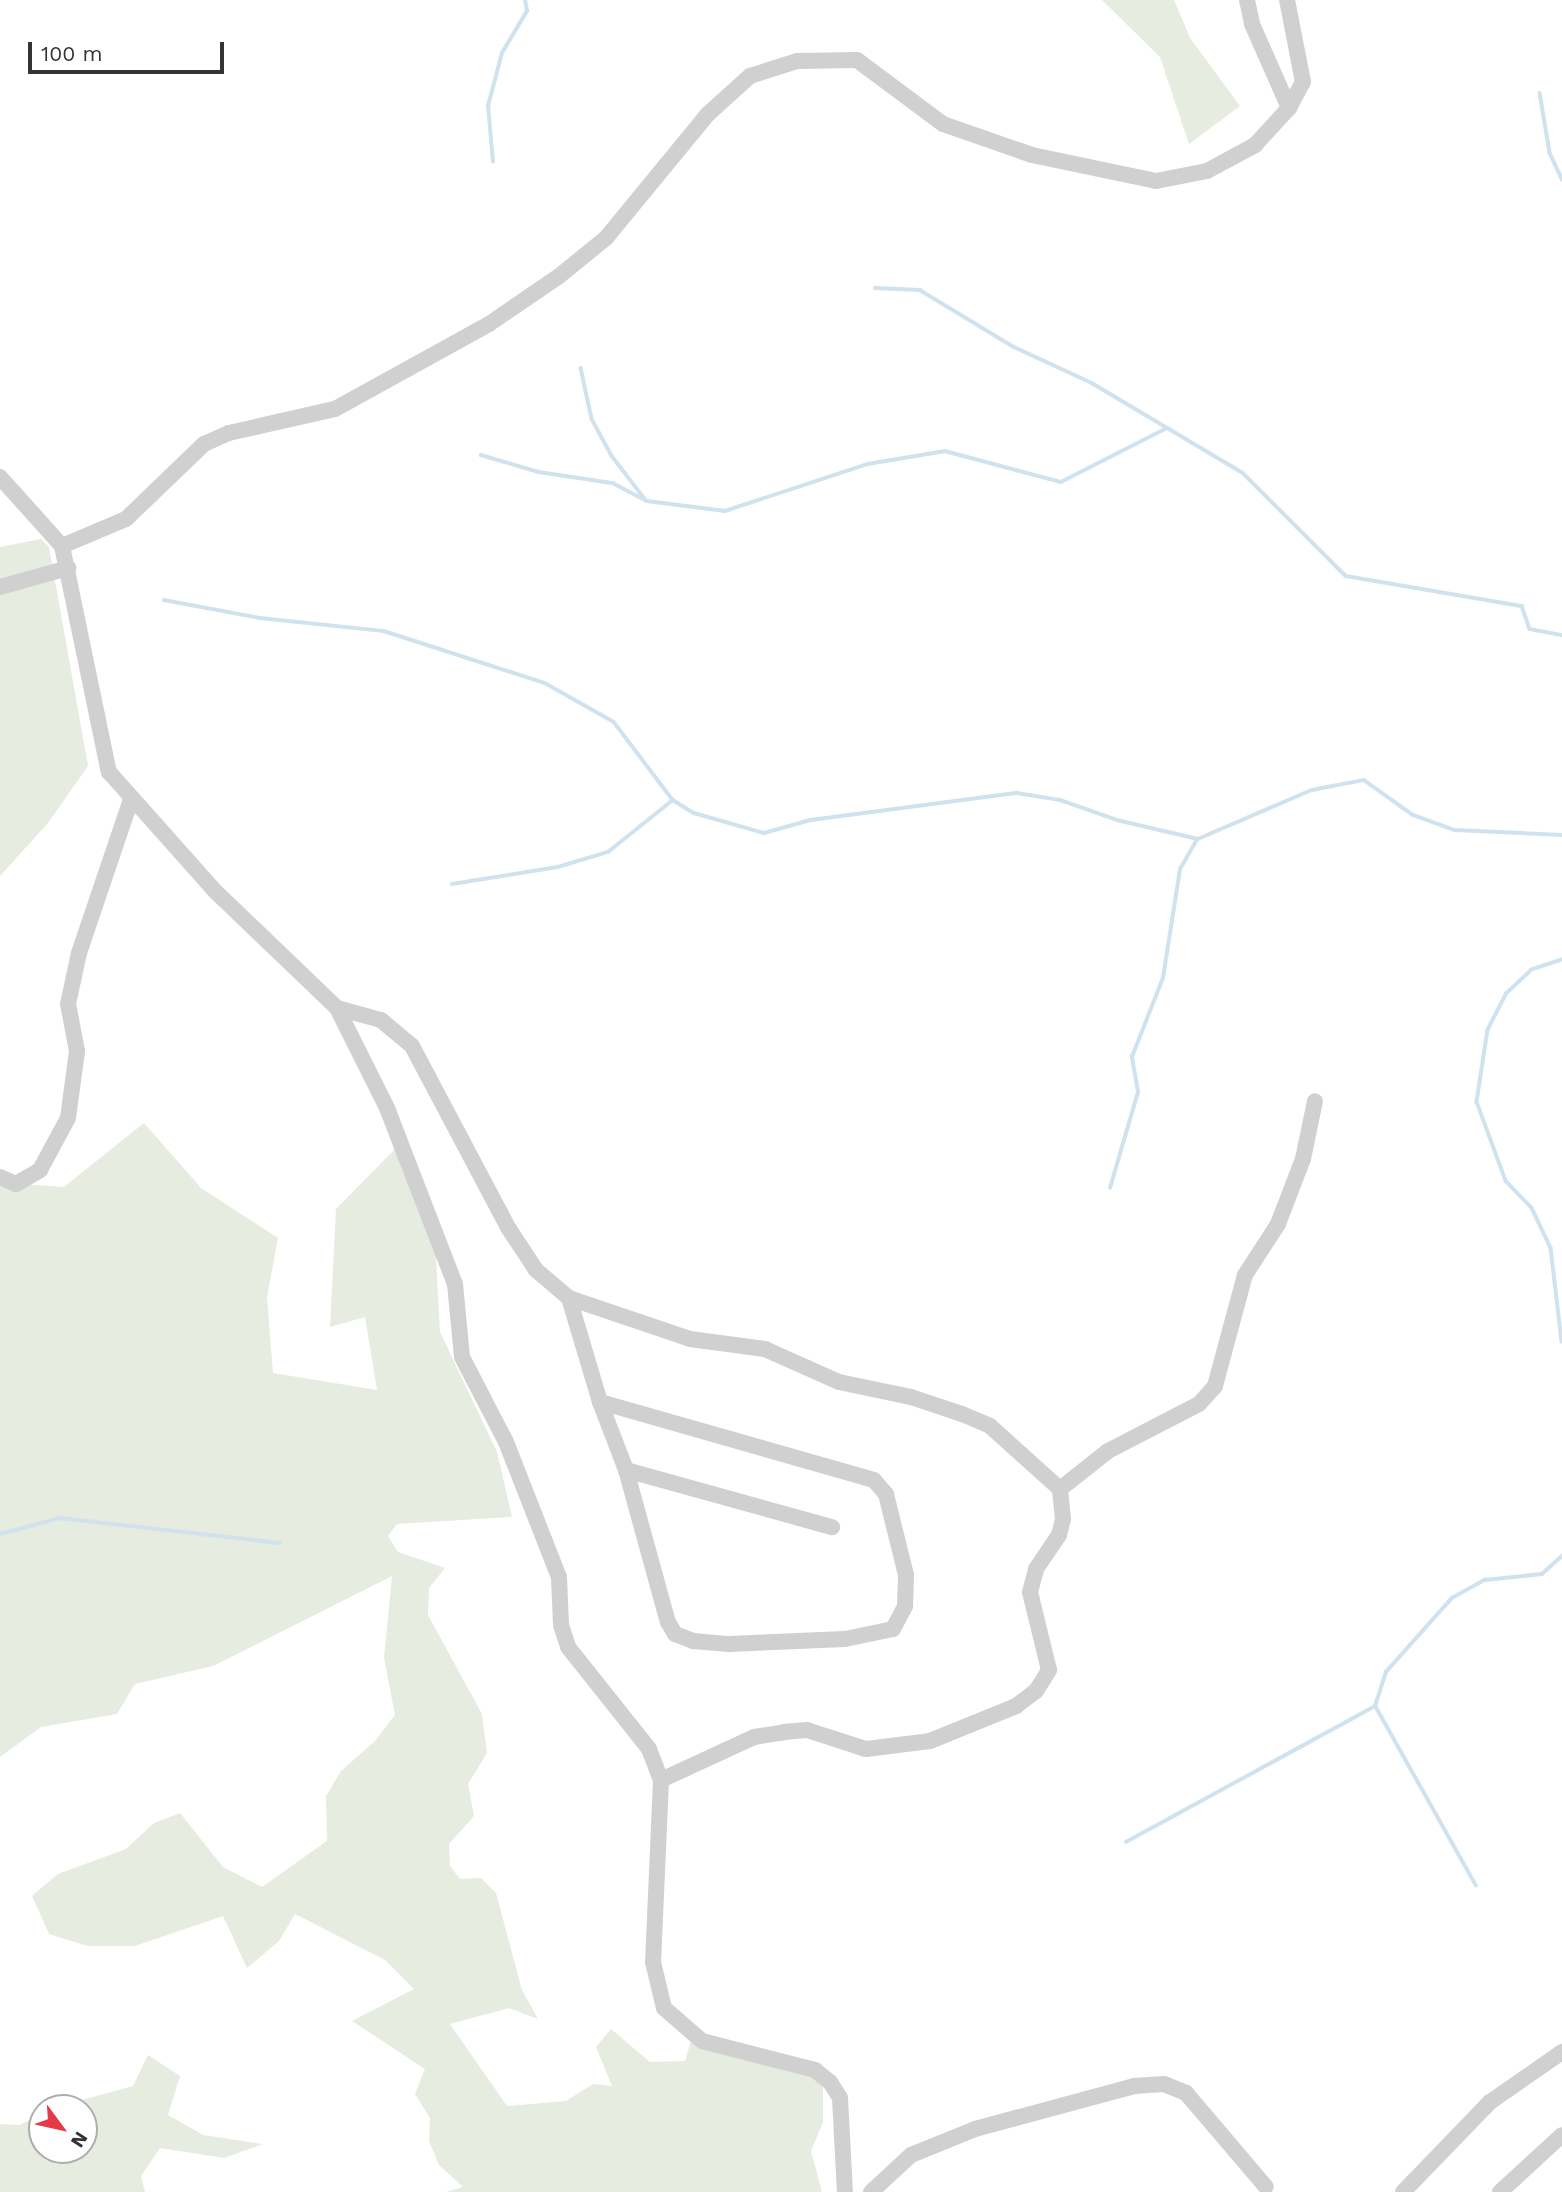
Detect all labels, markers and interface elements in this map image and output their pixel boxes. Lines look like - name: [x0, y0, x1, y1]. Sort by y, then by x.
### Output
- scale bar: [32, 28, 228, 72]
- text: 100 m: [41, 41, 103, 66]
- north arrow: [28, 2094, 98, 2164]
- text: N: [66, 2127, 93, 2152]

